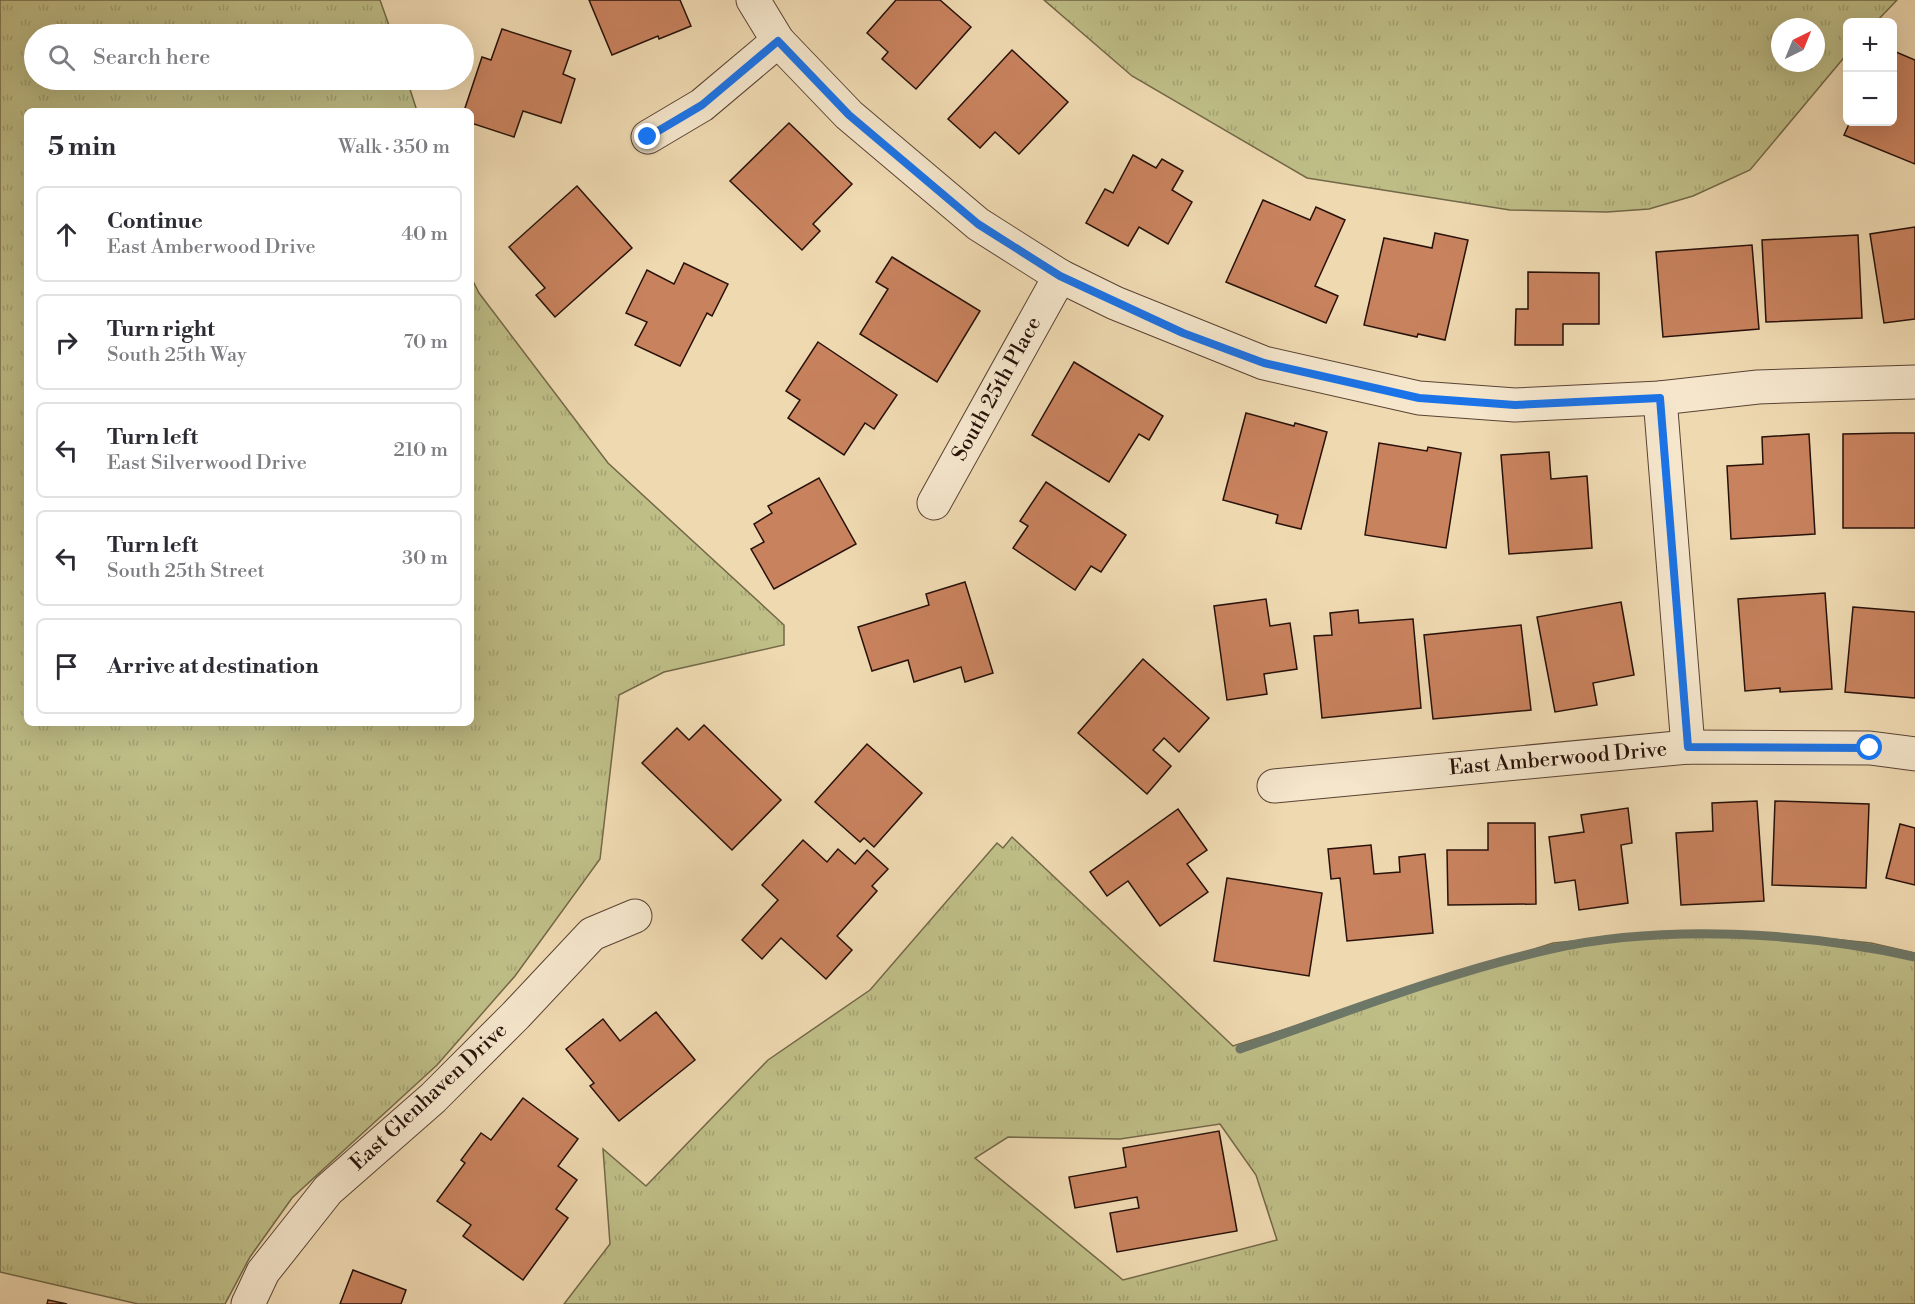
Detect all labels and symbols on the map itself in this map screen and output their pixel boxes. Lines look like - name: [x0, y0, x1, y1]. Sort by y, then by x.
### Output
- north arrow: [1771, 18, 1825, 72]
- route end: [634, 123, 660, 149]
- street label: South 25th Place: [947, 312, 1047, 466]
- route start: [1856, 734, 1882, 760]
- street label: East Amberwood Drive: [1448, 737, 1668, 781]
- street label: East Glenhaven Drive: [345, 1018, 513, 1176]

